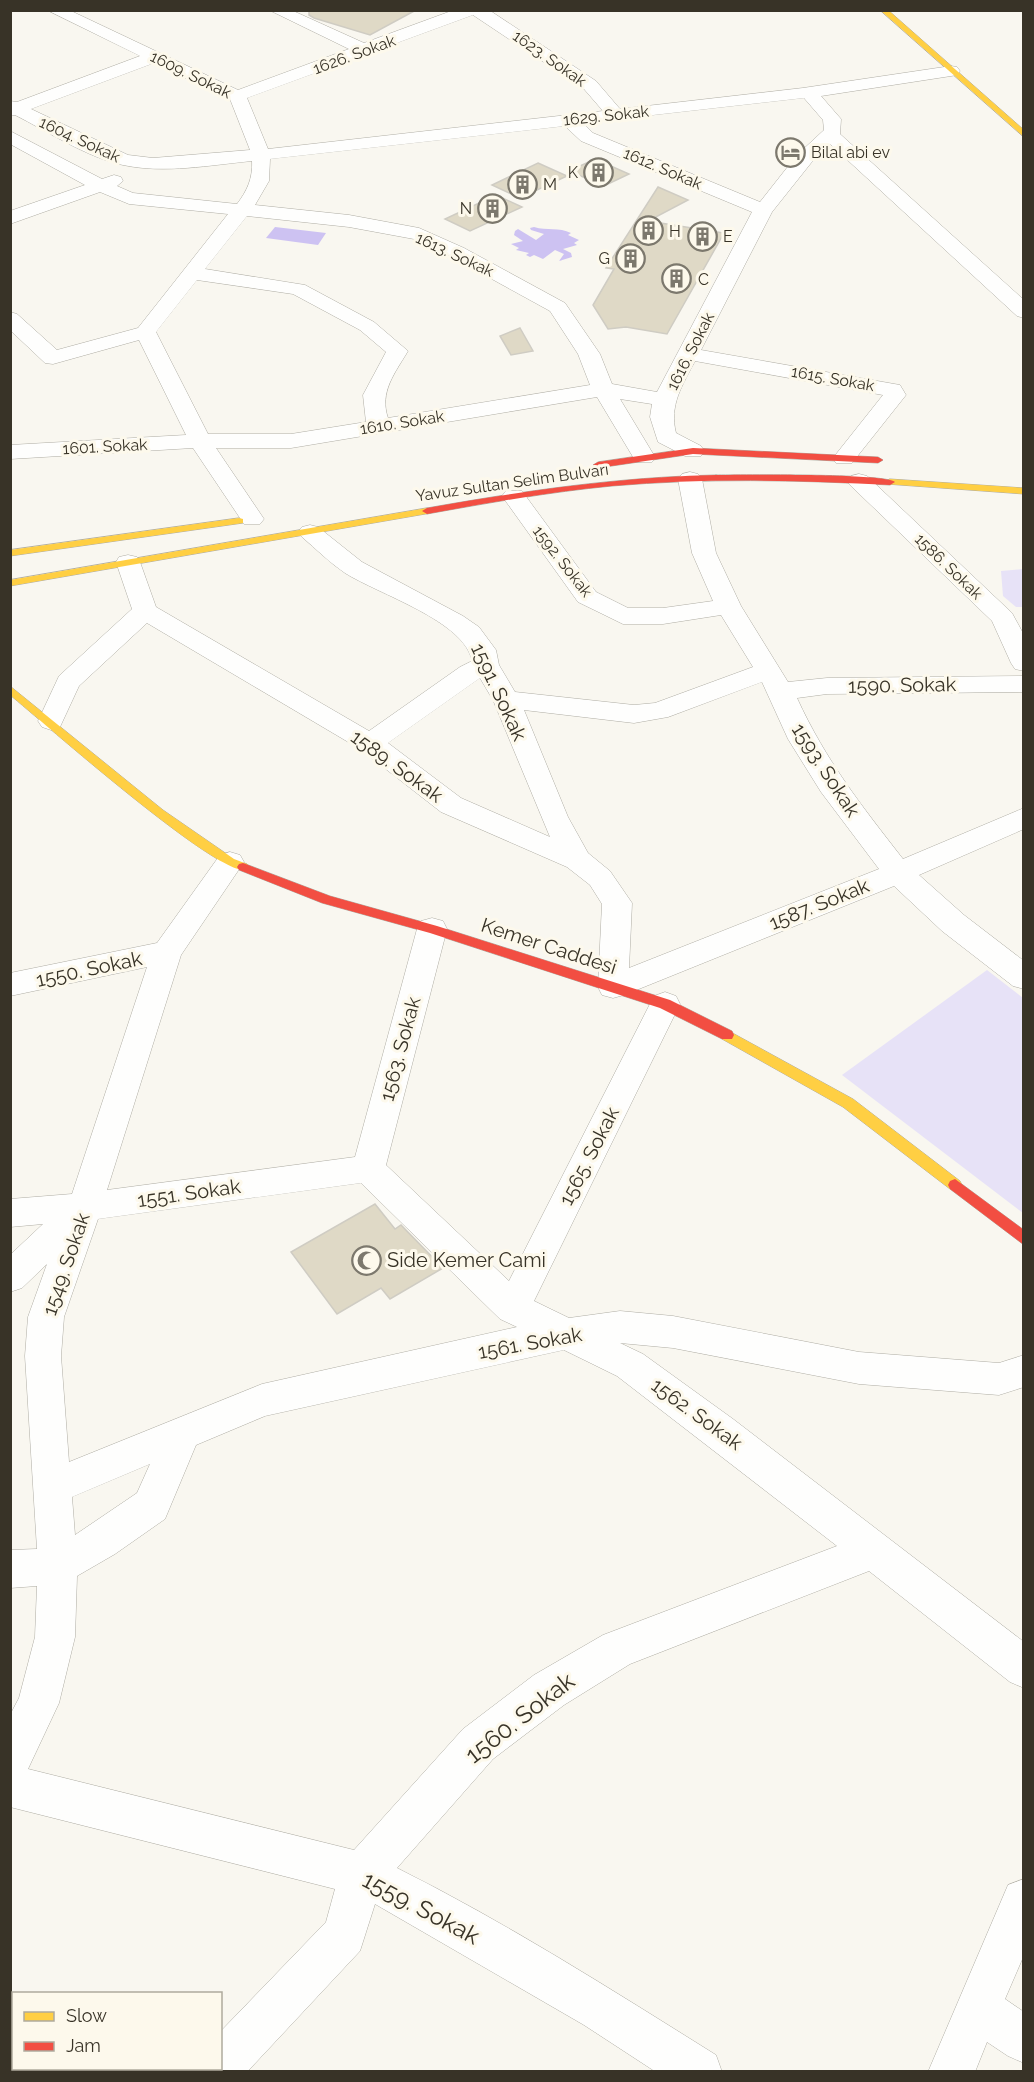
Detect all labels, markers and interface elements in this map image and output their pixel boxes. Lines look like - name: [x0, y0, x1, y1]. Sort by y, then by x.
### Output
- street label: 1623. Sokak: [509, 26, 591, 91]
- street label: 1626. Sokak: [310, 31, 399, 78]
- street label: 1609. Sokak: [147, 47, 235, 102]
- street label: 1629. Sokak: [562, 101, 650, 129]
- street label: 1604. Sokak: [36, 112, 124, 167]
- hotel icon: Bilal abi ev: [774, 136, 806, 168]
- street label: 1612. Sokak: [621, 143, 705, 194]
- place label: Bilal abi ev: [811, 143, 890, 162]
- building icon: K: [583, 156, 615, 188]
- place label: K: [568, 163, 579, 182]
- building icon: M: [506, 168, 538, 200]
- place label: M: [543, 175, 557, 194]
- building icon: N: [477, 192, 509, 224]
- place label: N: [460, 199, 472, 218]
- building icon: H: [632, 215, 664, 247]
- building icon: E: [686, 220, 718, 252]
- place label: H: [669, 222, 681, 241]
- place label: E: [723, 227, 733, 246]
- street label: 1613. Sokak: [413, 228, 497, 281]
- building icon: G: [615, 242, 647, 274]
- place label: G: [599, 249, 610, 268]
- building icon: C: [661, 263, 693, 295]
- place label: C: [698, 270, 709, 289]
- street label: 1616. Sokak: [663, 309, 718, 393]
- street label: 1615. Sokak: [790, 362, 876, 395]
- street label: 1610. Sokak: [359, 406, 446, 439]
- street label: 1601. Sokak: [62, 435, 149, 458]
- street label: Yavuz Sultan Selim Bulvarı: [414, 460, 610, 505]
- street label: 1592. Sokak: [529, 522, 597, 601]
- street label: 1586. Sokak: [911, 529, 987, 604]
- street label: 1591. Sokak: [466, 639, 532, 745]
- street label: 1590. Sokak: [848, 672, 957, 698]
- street label: 1593. Sokak: [787, 719, 865, 822]
- street label: 1589. Sokak: [346, 725, 448, 808]
- street label: 1587. Sokak: [766, 873, 873, 935]
- street label: Kemer Caddesi: [478, 913, 620, 979]
- street label: 1550. Sokak: [34, 946, 144, 992]
- street label: 1563. Sokak: [375, 994, 426, 1104]
- street label: 1565. Sokak: [554, 1102, 624, 1209]
- street label: 1551. Sokak: [136, 1174, 243, 1212]
- street label: 1549. Sokak: [37, 1209, 95, 1319]
- mosque icon: Side Kemer Cami: [350, 1244, 382, 1276]
- place label: Side Kemer Cami: [387, 1248, 546, 1272]
- street label: 1561. Sokak: [476, 1322, 584, 1364]
- street label: 1562. Sokak: [647, 1373, 748, 1455]
- street label: 1560. Sokak: [459, 1666, 580, 1769]
- street label: 1559. Sokak: [358, 1865, 485, 1951]
- legend: [12, 1992, 222, 2070]
- text: Slow: [66, 2005, 107, 2026]
- text: Jam: [66, 2035, 101, 2056]

